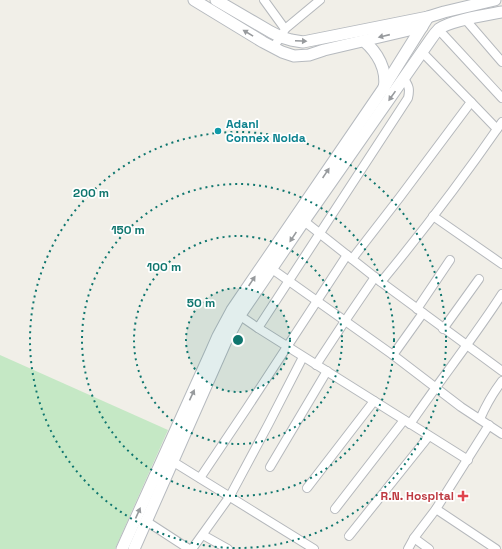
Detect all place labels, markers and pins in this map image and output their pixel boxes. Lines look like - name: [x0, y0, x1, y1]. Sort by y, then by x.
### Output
- place label: Adani Connex Noida: [226, 116, 306, 146]
- marker: Adani Connex Noida: [213, 126, 223, 136]
- centre of rings: [231, 333, 245, 347]
- place label: R.N. Hospital: [381, 488, 454, 504]
- marker: R.N. Hospital: [457, 490, 469, 502]

